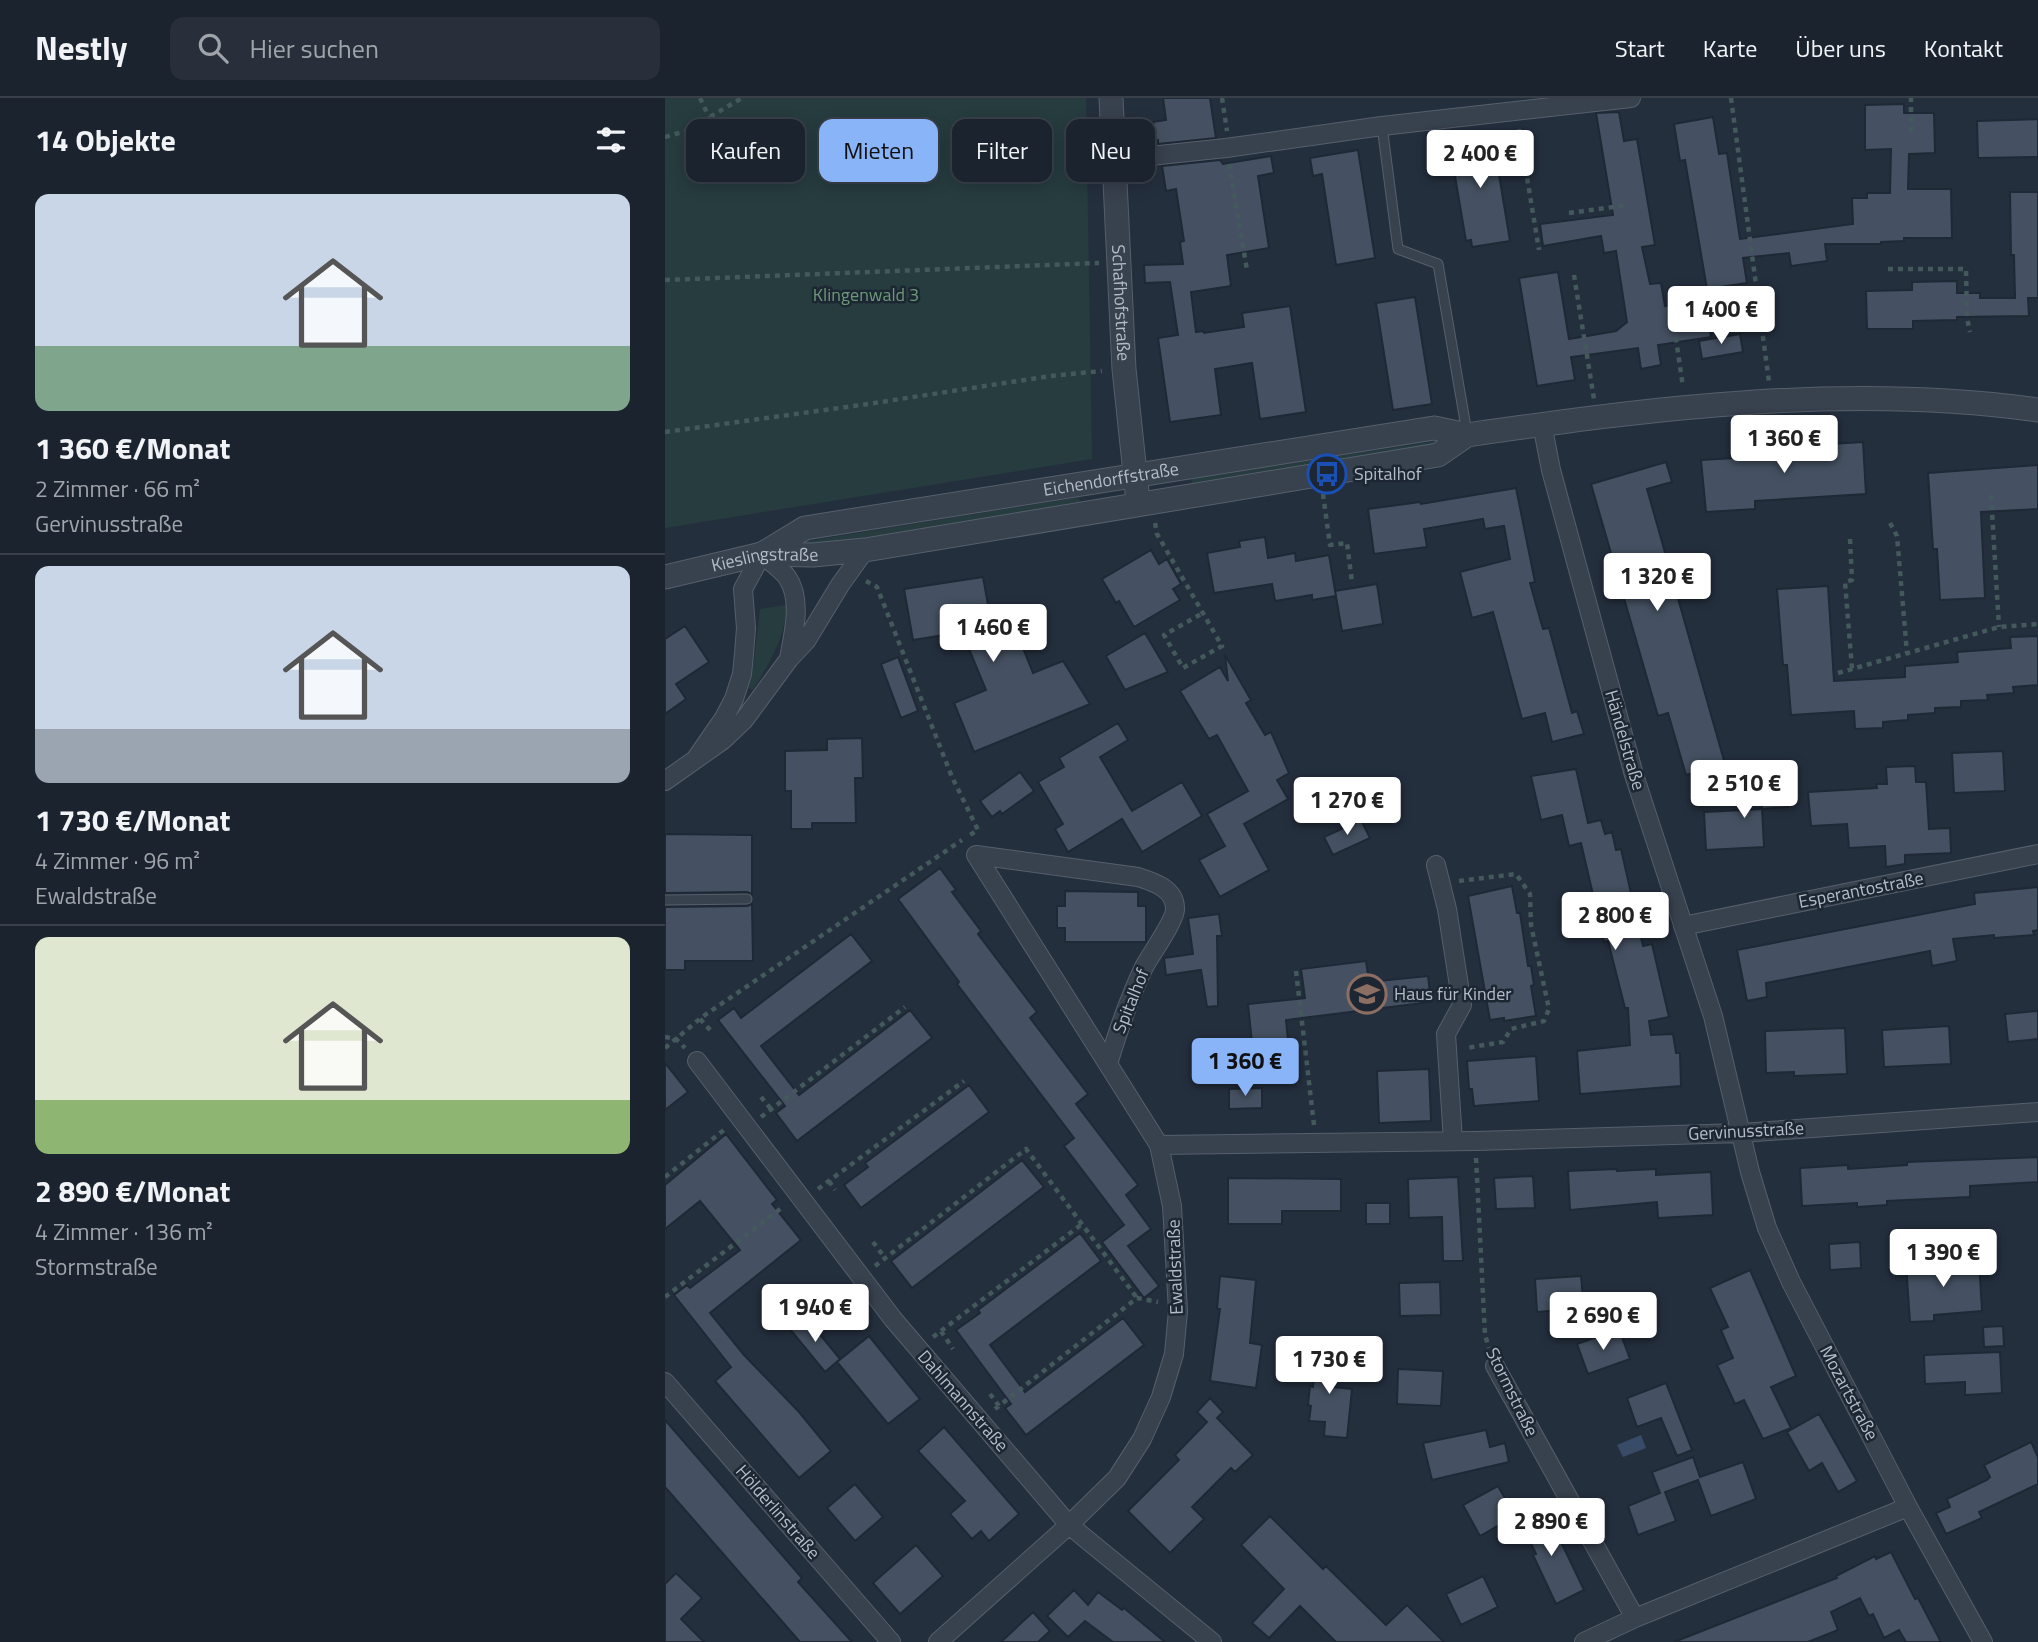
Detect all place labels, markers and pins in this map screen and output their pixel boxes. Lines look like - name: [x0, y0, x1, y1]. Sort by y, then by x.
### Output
- pin: 2 400 €: [1415, 130, 1545, 190]
- pin: 1 400 €: [1656, 286, 1786, 346]
- pin: 1 360 €: [1719, 416, 1849, 475]
- bus stop icon: Spitalhof: [1306, 453, 1348, 495]
- place label: Spitalhof: [1354, 460, 1422, 487]
- pin: 1 320 €: [1592, 554, 1722, 613]
- pin: 1 460 €: [928, 604, 1058, 664]
- pin: 2 510 €: [1679, 760, 1809, 820]
- pin: 1 270 €: [1282, 778, 1412, 837]
- pin: 2 800 €: [1550, 892, 1680, 952]
- school or university icon: Haus für Kinder: [1346, 973, 1388, 1015]
- place label: Haus für Kinder: [1394, 980, 1511, 1007]
- pin: 1 360 €: [1180, 1038, 1310, 1098]
- pin: 1 390 €: [1878, 1230, 2008, 1289]
- pin: 1 940 €: [750, 1284, 880, 1344]
- pin: 2 690 €: [1538, 1292, 1668, 1352]
- pin: 1 730 €: [1264, 1336, 1394, 1396]
- pin: 2 890 €: [1486, 1498, 1616, 1558]

